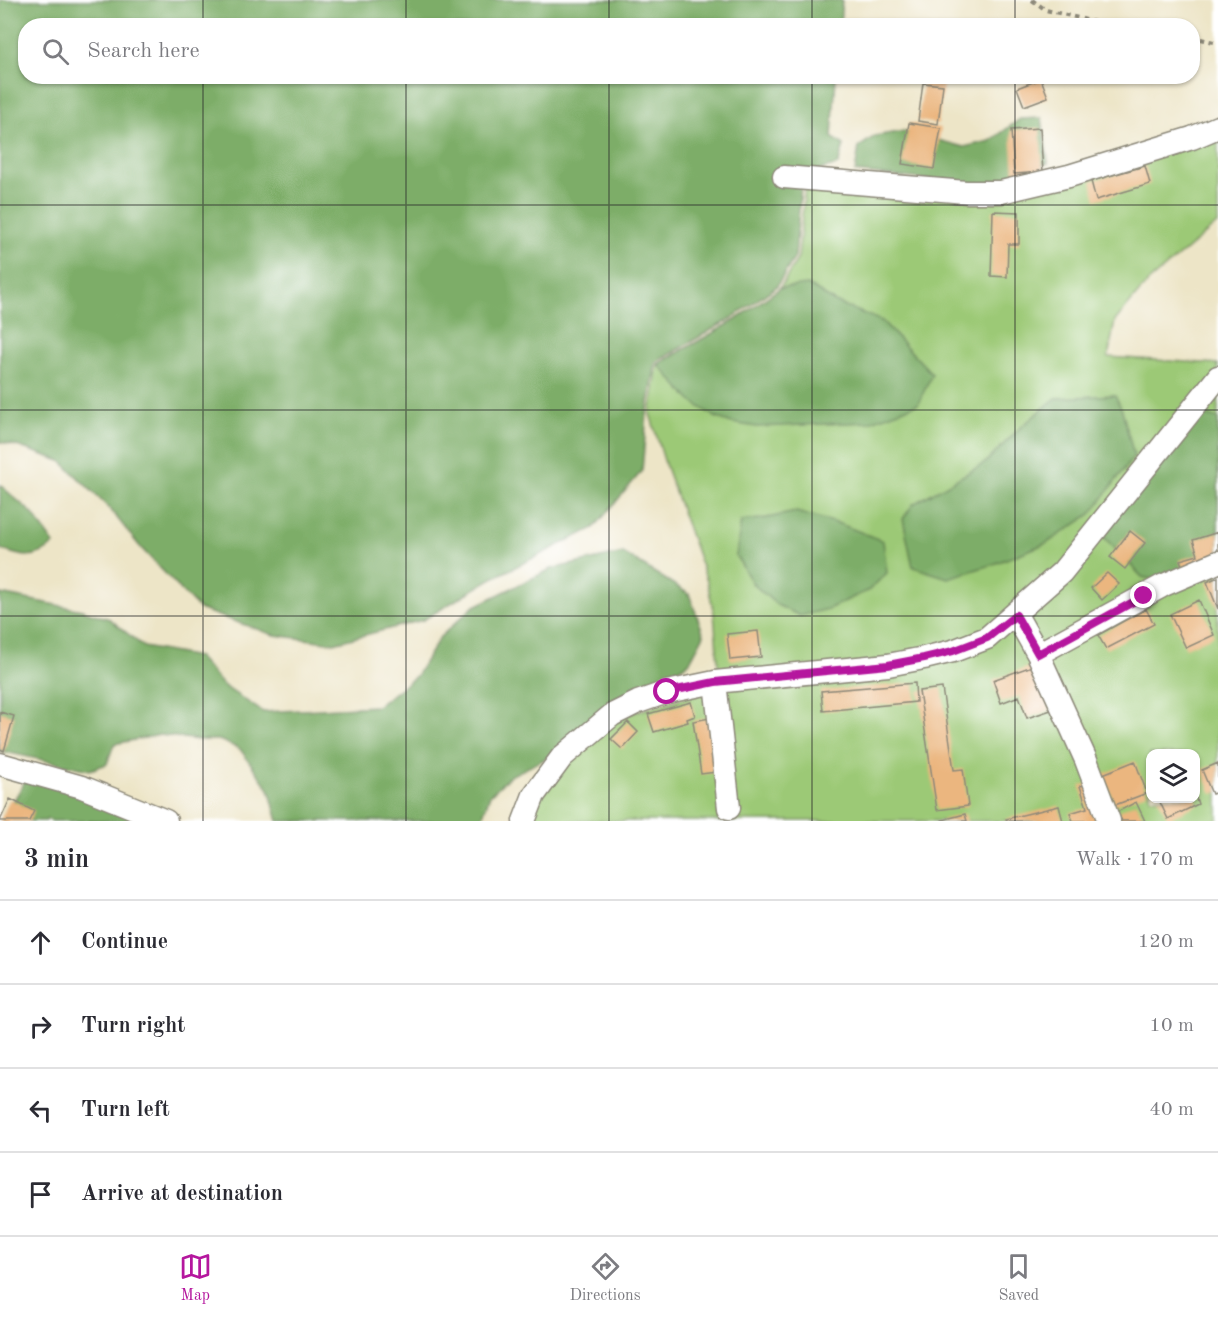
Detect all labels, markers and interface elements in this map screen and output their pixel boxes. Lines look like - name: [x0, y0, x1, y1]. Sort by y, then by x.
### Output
- search box: [18, 18, 1200, 84]
- icon: search: [39, 35, 72, 68]
- text: Search here: [87, 40, 200, 62]
- route end: [1130, 582, 1156, 608]
- route start: [653, 678, 679, 704]
- map controls: [1146, 749, 1200, 803]
- button: layers: [1146, 749, 1200, 803]
- text: 3 min: [24, 847, 89, 873]
- text: Walk · 170 m: [1075, 850, 1194, 870]
- icon: ahead: [24, 926, 57, 959]
- text: Continue: [81, 931, 168, 953]
- text: 120 m: [1138, 932, 1194, 952]
- icon: right: [24, 1010, 57, 1043]
- text: Turn right: [81, 1015, 185, 1037]
- text: 10 m: [1149, 1016, 1194, 1036]
- icon: left: [24, 1094, 57, 1127]
- text: Turn left: [81, 1099, 170, 1121]
- text: 40 m: [1149, 1100, 1194, 1120]
- icon: arrive: [24, 1178, 57, 1211]
- text: Arrive at destination: [81, 1183, 283, 1205]
- tab: Map: [179, 1250, 212, 1306]
- tab: Directions: [570, 1250, 641, 1306]
- tab: Saved: [998, 1250, 1039, 1306]

